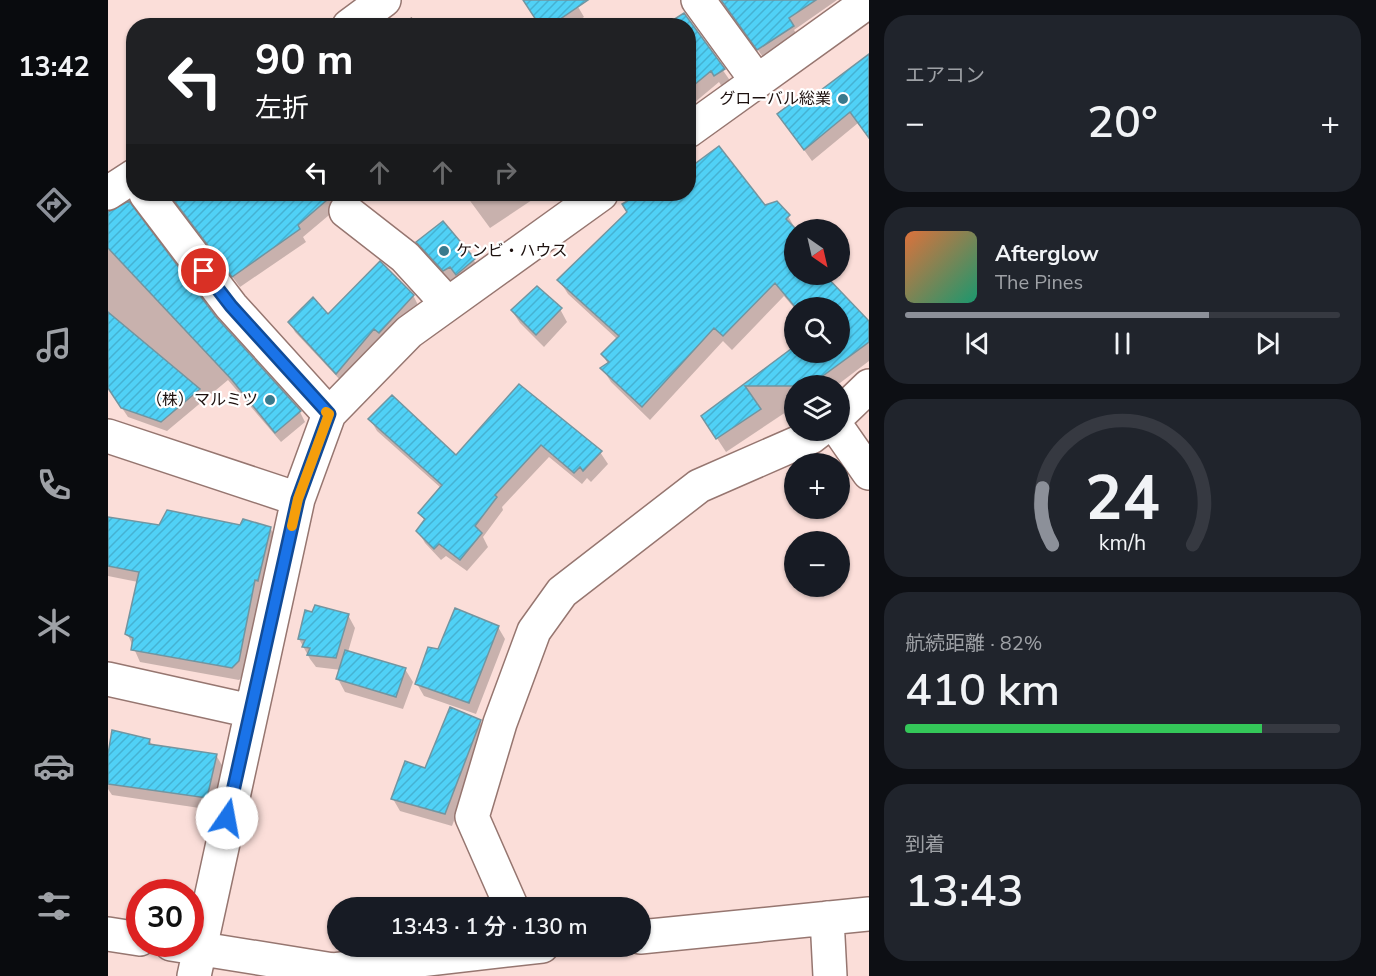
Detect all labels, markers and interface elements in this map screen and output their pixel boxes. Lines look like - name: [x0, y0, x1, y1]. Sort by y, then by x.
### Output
- text: 90 m: [255, 32, 354, 89]
- icon: left: [156, 42, 234, 120]
- text: 13:42: [18, 49, 90, 86]
- text: エアコン: [905, 62, 985, 89]
- place label: グローバル総業: [719, 88, 831, 110]
- text: 左折: [255, 90, 309, 127]
- marker: グローバル総業: [836, 92, 850, 106]
- text: 20°: [1087, 92, 1158, 153]
- text: −: [905, 101, 925, 146]
- text: +: [1320, 101, 1340, 146]
- icon: left: [300, 156, 333, 189]
- icon: ahead: [363, 156, 396, 189]
- icon: ahead: [426, 156, 459, 189]
- icon: right: [489, 156, 522, 189]
- icon: directions: [33, 184, 75, 226]
- north arrow: [784, 219, 850, 285]
- map controls: [784, 219, 850, 597]
- text: Afterglow: [995, 239, 1099, 269]
- place label: ケンビ・ハウス: [456, 240, 568, 262]
- marker: ケンビ・ハウス: [437, 244, 451, 258]
- pin: [178, 245, 229, 296]
- icon: arrive: [187, 254, 220, 287]
- text: The Pines: [995, 269, 1083, 296]
- button: search: [784, 297, 850, 363]
- icon: music: [33, 324, 75, 366]
- icon: previous: [961, 327, 994, 360]
- icon: pause: [1106, 327, 1139, 360]
- icon: next: [1251, 327, 1284, 360]
- button: layers: [784, 375, 850, 441]
- place label: （株）マルミツ: [146, 389, 258, 411]
- marker: （株）マルミツ: [263, 393, 277, 407]
- button: +: [784, 453, 850, 519]
- text: 24: [1085, 456, 1160, 541]
- icon: phone: [33, 464, 75, 506]
- text: km/h: [1099, 528, 1146, 558]
- button: −: [784, 531, 850, 597]
- icon: climate: [33, 605, 75, 647]
- text: 航続距離 · 82%: [905, 630, 1042, 657]
- text: 410 km: [905, 660, 1060, 721]
- icon: car: [33, 745, 75, 787]
- position arrow: [195, 786, 259, 850]
- text: 到着: [905, 831, 945, 858]
- text: 13:43: [905, 861, 1024, 922]
- speed limit sign: 30: [126, 879, 204, 957]
- icon: filters: [33, 885, 75, 927]
- text: 13:43 · 1 分 · 130 m: [390, 912, 588, 942]

